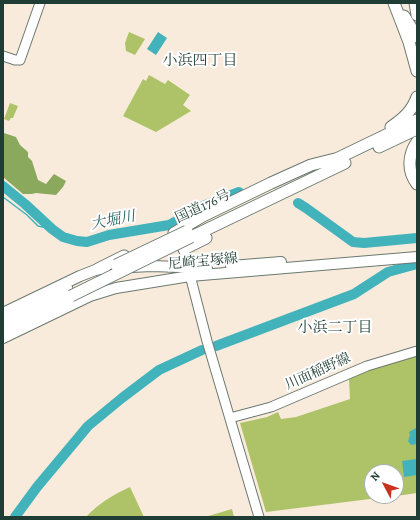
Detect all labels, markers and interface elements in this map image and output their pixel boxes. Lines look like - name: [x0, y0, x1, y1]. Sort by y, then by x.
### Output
- district label: 小浜四丁目: [163, 52, 237, 70]
- street label: 国道176号: [173, 187, 233, 227]
- water label: 大堀川: [89, 208, 137, 234]
- street label: 尼崎宝塚線: [167, 251, 239, 273]
- district label: 小浜二丁目: [298, 319, 372, 337]
- street label: 川面稲野線: [283, 350, 353, 394]
- north arrow: [364, 464, 404, 504]
- text: N: [367, 469, 384, 484]

